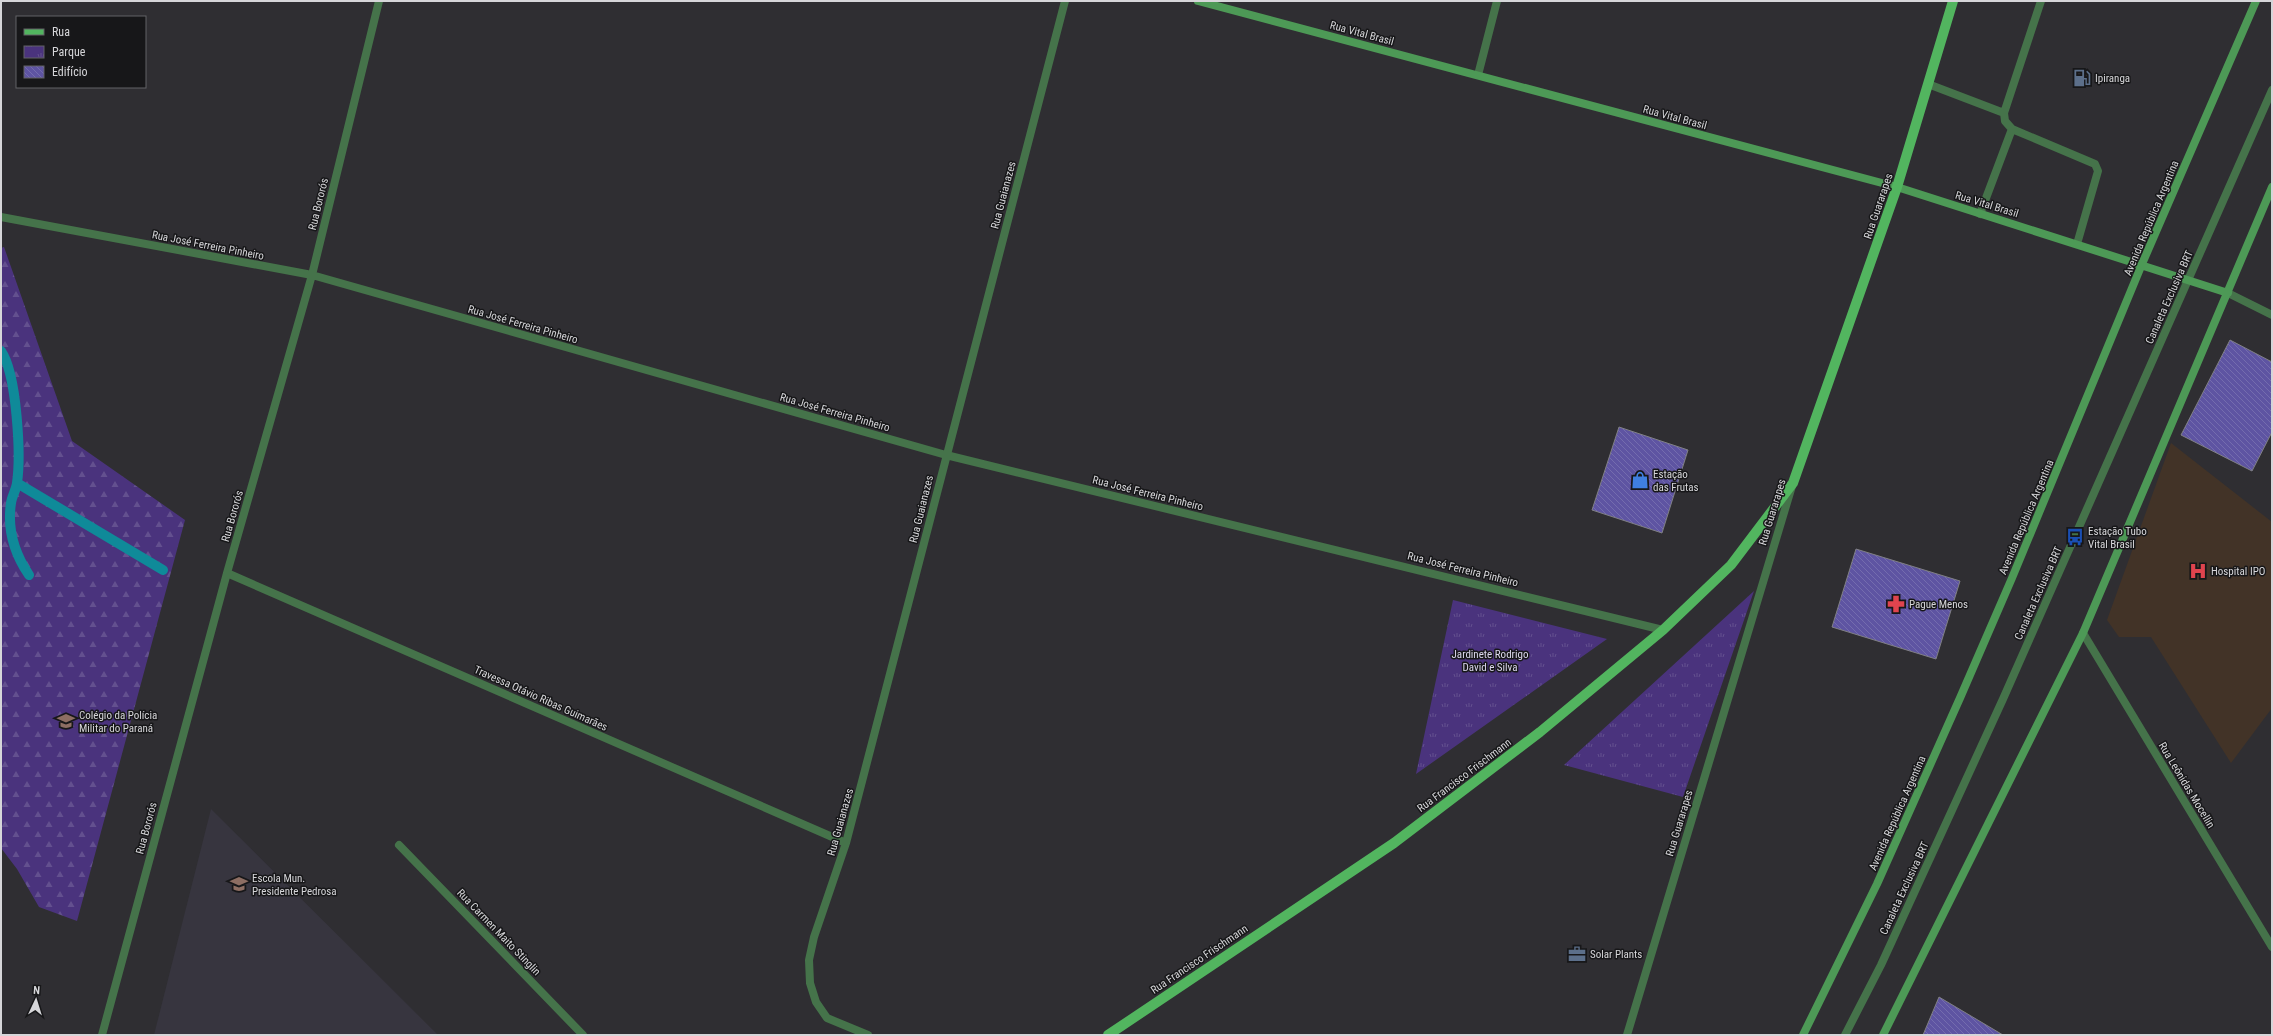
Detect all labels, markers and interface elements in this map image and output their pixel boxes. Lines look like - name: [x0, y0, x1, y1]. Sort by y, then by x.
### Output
- legend: [16, 16, 146, 88]
- street label: Rua Vital Brasil: [1328, 19, 1395, 48]
- text: Rua: [52, 25, 70, 39]
- text: Parque: [52, 45, 86, 59]
- text: Edifício: [52, 65, 88, 79]
- fuel station icon: Ipiranga: [2072, 68, 2092, 88]
- place label: Ipiranga: [2095, 72, 2130, 85]
- street label: Rua Vital Brasil: [1641, 103, 1708, 132]
- street label: Avenida República Argentina: [2121, 159, 2182, 278]
- street label: Rua Guaianazes: [988, 160, 1019, 230]
- street label: Rua Guararapes: [1861, 172, 1896, 241]
- street label: Rua Bororós: [306, 177, 331, 231]
- street label: Rua Vital Brasil: [1954, 189, 2020, 220]
- street label: Rua José Ferreira Pinheiro: [151, 228, 265, 263]
- street label: Canaleta Exclusiva BRT: [2143, 248, 2196, 346]
- street label: Rua José Ferreira Pinheiro: [466, 303, 580, 347]
- street label: Rua José Ferreira Pinheiro: [778, 391, 892, 435]
- street label: Avenida República Argentina: [1996, 458, 2057, 577]
- place label: Estação das Frutas: [1653, 468, 1699, 494]
- shop icon: Estação das Frutas: [1630, 470, 1650, 490]
- street label: Rua José Ferreira Pinheiro: [1091, 473, 1205, 514]
- street label: Rua Guaianazes: [907, 474, 936, 544]
- street label: Rua Guararapes: [1756, 478, 1789, 547]
- street label: Rua Bororós: [219, 489, 246, 543]
- place label: Estação Tubo Vital Brasil: [2088, 525, 2147, 551]
- bus stop icon: Estação Tubo Vital Brasil: [2065, 527, 2085, 547]
- street label: Canaleta Exclusiva BRT: [2012, 544, 2065, 642]
- street label: Rua José Ferreira Pinheiro: [1406, 549, 1520, 590]
- hospital icon: Hospital IPO: [2188, 561, 2208, 581]
- place label: Hospital IPO: [2211, 565, 2265, 578]
- pharmacy icon: Pague Menos: [1886, 594, 1906, 614]
- place label: Pague Menos: [1909, 598, 1968, 611]
- park label: Jardinete Rodrigo David e Silva: [1452, 648, 1529, 674]
- street label: Travessa Otávio Ribas Guimarães: [472, 663, 610, 734]
- place label: Colégio da Polícia Militar do Paraná: [79, 709, 157, 735]
- school or university icon: Colégio da Polícia Militar do Paraná: [56, 711, 76, 731]
- street label: Rua Francisco Frischmann: [1415, 736, 1514, 815]
- street label: Rua Leônidas Mocellin: [2156, 740, 2217, 831]
- street label: Avenida República Argentina: [1866, 754, 1929, 872]
- street label: Rua Guaianazes: [825, 787, 856, 857]
- street label: Rua Guararapes: [1663, 789, 1696, 858]
- street label: Rua Bororós: [133, 801, 160, 855]
- street label: Canaleta Exclusiva BRT: [1877, 839, 1932, 937]
- place label: Escola Mun. Presidente Pedrosa: [252, 872, 337, 898]
- school or university icon: Escola Mun. Presidente Pedrosa: [229, 874, 249, 894]
- street label: Rua Carmen Maito Stinglin: [454, 886, 543, 978]
- street label: Rua Francisco Frischmann: [1148, 922, 1250, 997]
- office icon: Solar Plants: [1567, 944, 1587, 964]
- place label: Solar Plants: [1590, 948, 1642, 961]
- north arrow: [16, 980, 56, 1020]
- text: N: [33, 984, 41, 997]

